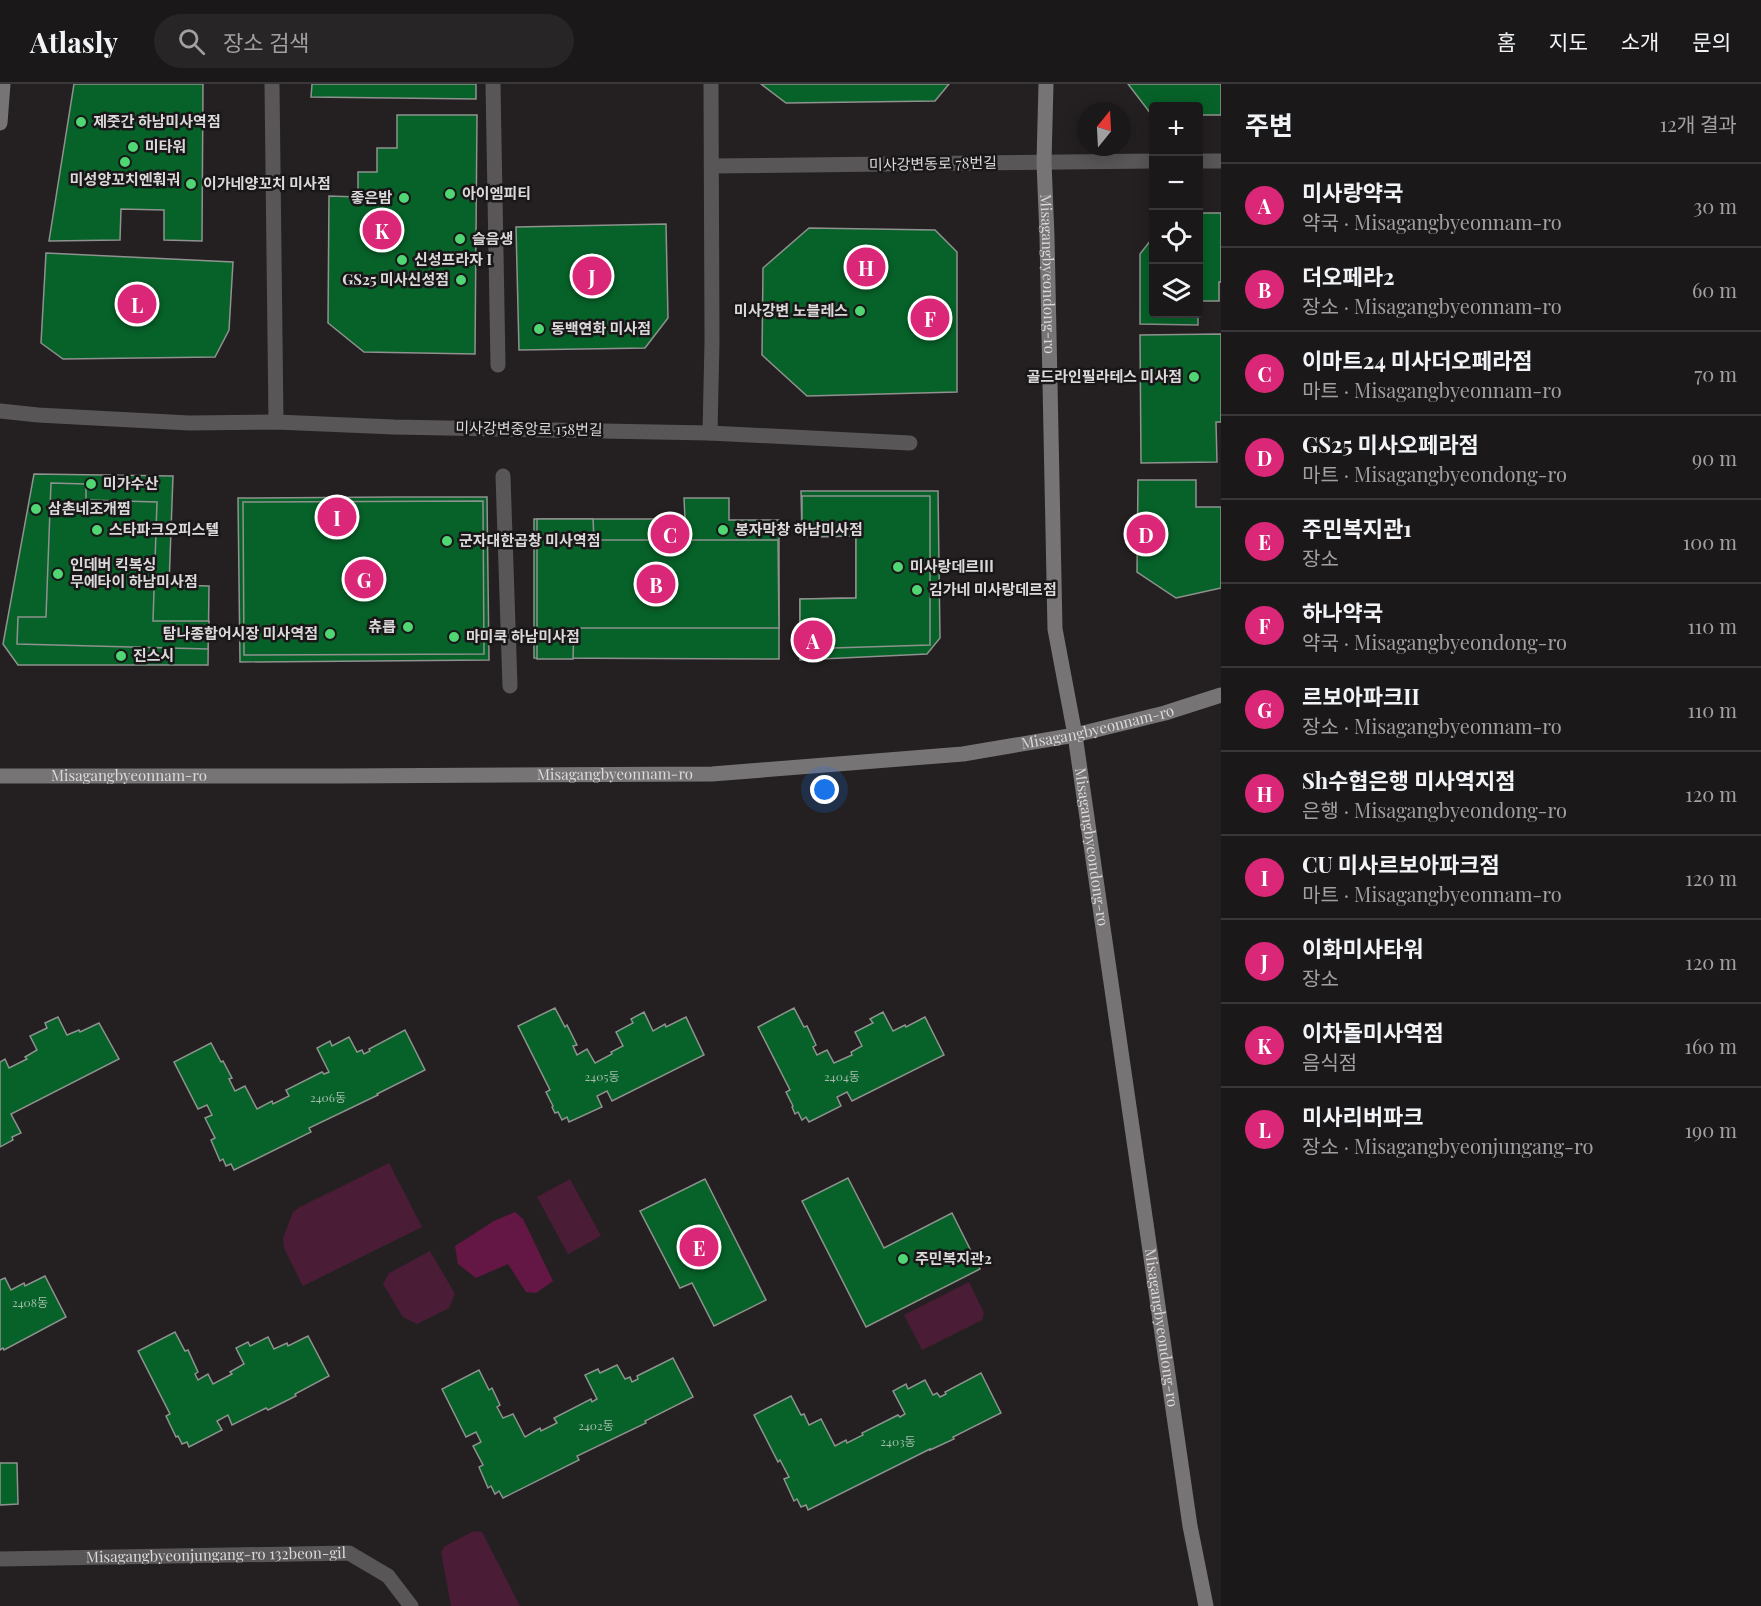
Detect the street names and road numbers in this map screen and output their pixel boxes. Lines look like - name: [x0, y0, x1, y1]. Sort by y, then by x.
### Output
- street label: 미사강변동로 78번길: [869, 152, 997, 174]
- street label: Misagangbyeondong-ro: [1036, 194, 1060, 354]
- street label: 미사강변중앙로 158번길: [455, 417, 603, 439]
- street label: Misagangbyeonnam-ro: [1020, 700, 1176, 753]
- street label: Misagangbyeonnam-ro: [537, 763, 693, 784]
- street label: Misagangbyeonnam-ro: [51, 765, 207, 785]
- street label: Misagangbyeondong-ro: [1071, 766, 1114, 927]
- street label: Misagangbyeondong-ro: [1141, 1247, 1184, 1408]
- street label: Misagangbyeonjungang-ro 132beon-gil: [86, 1542, 346, 1567]

